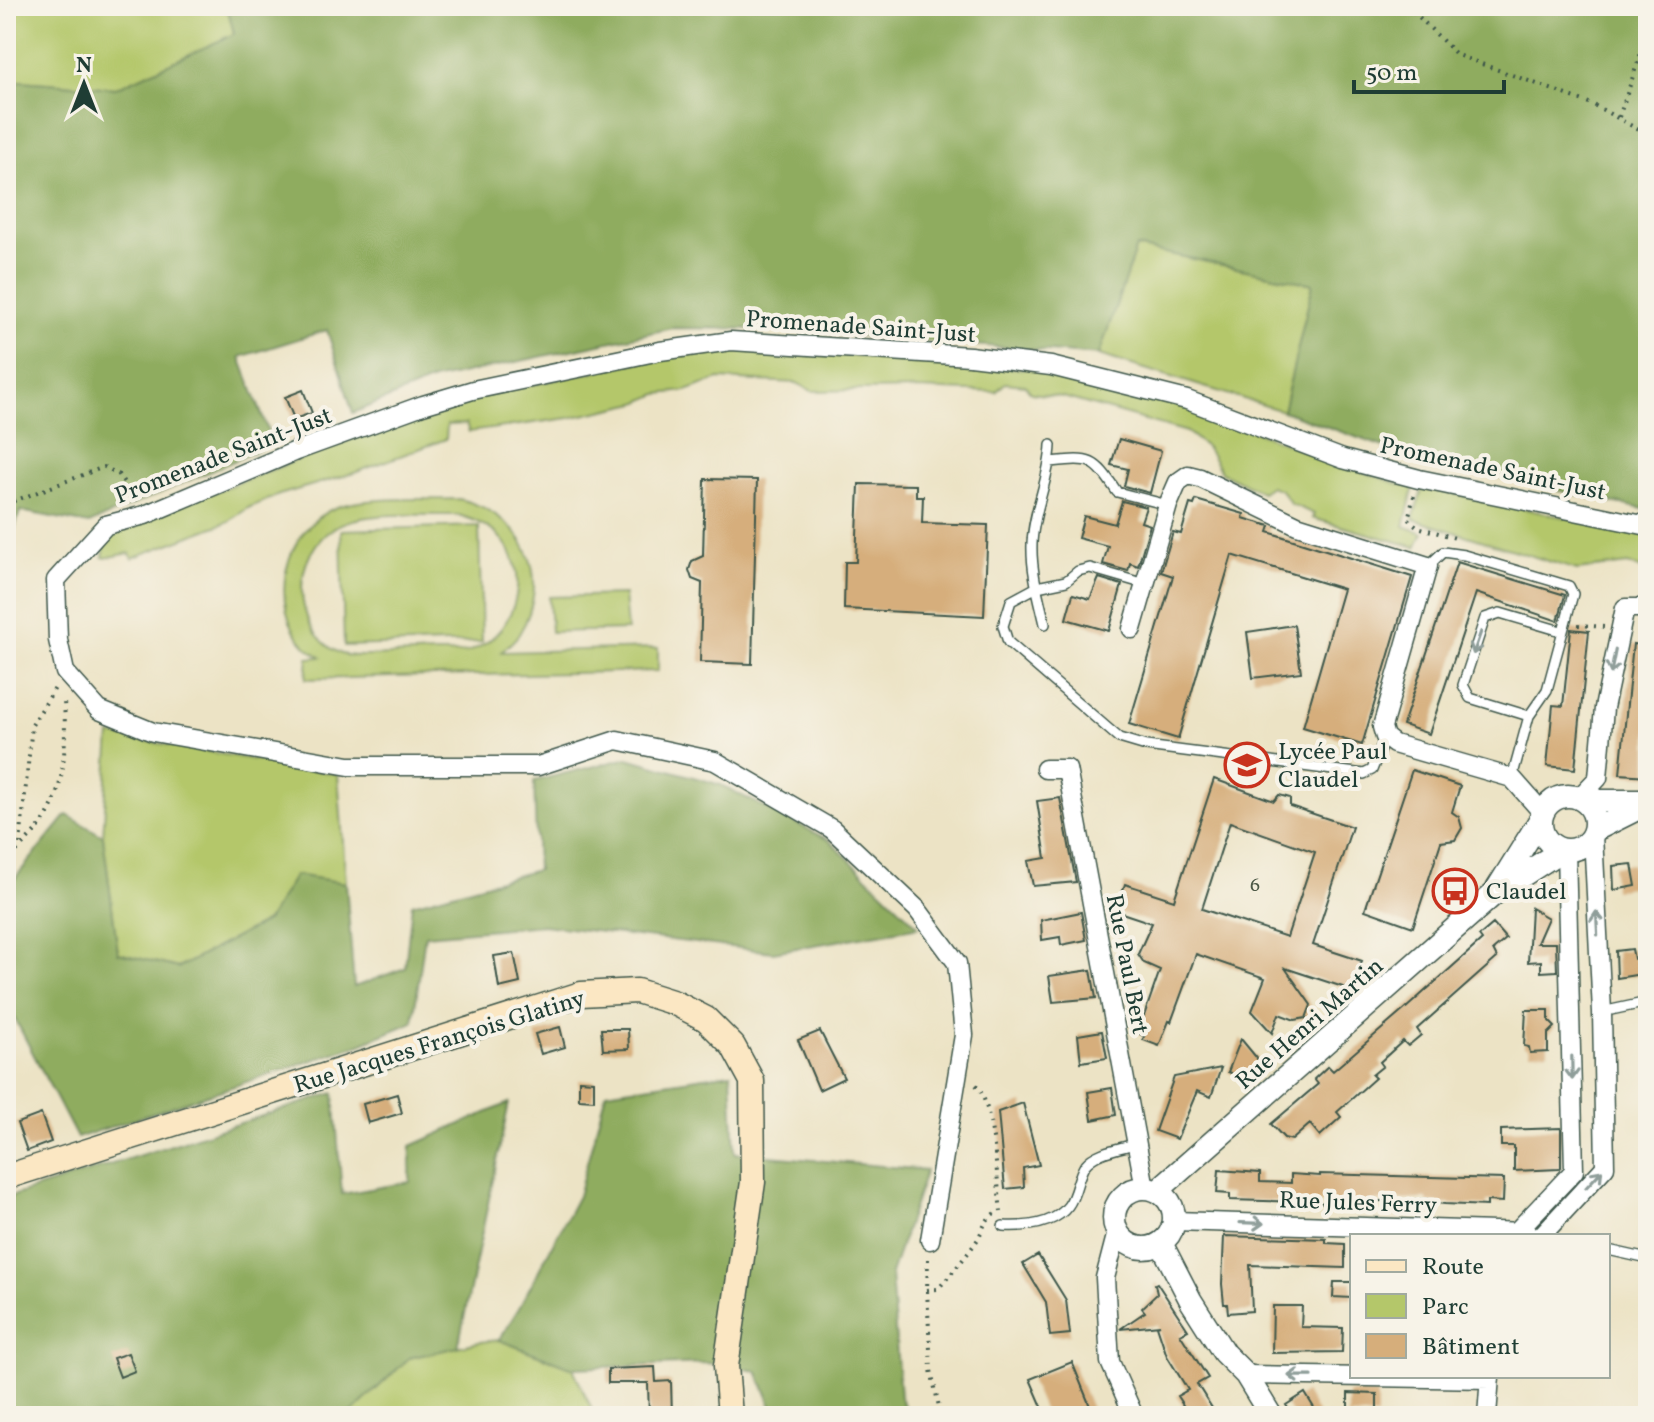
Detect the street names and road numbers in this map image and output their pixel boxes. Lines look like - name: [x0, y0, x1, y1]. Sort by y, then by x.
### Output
- street label: Promenade Saint-Just: [745, 303, 977, 353]
- street label: Promenade Saint-Just: [110, 400, 337, 514]
- street label: Promenade Saint-Just: [1376, 429, 1609, 511]
- street label: Rue Paul Bert: [1096, 891, 1156, 1037]
- street label: Rue Henri Martin: [1229, 951, 1392, 1098]
- street label: Rue Jacques François Glatiny: [290, 982, 589, 1103]
- street label: Rue Jules Ferry: [1278, 1184, 1437, 1224]

